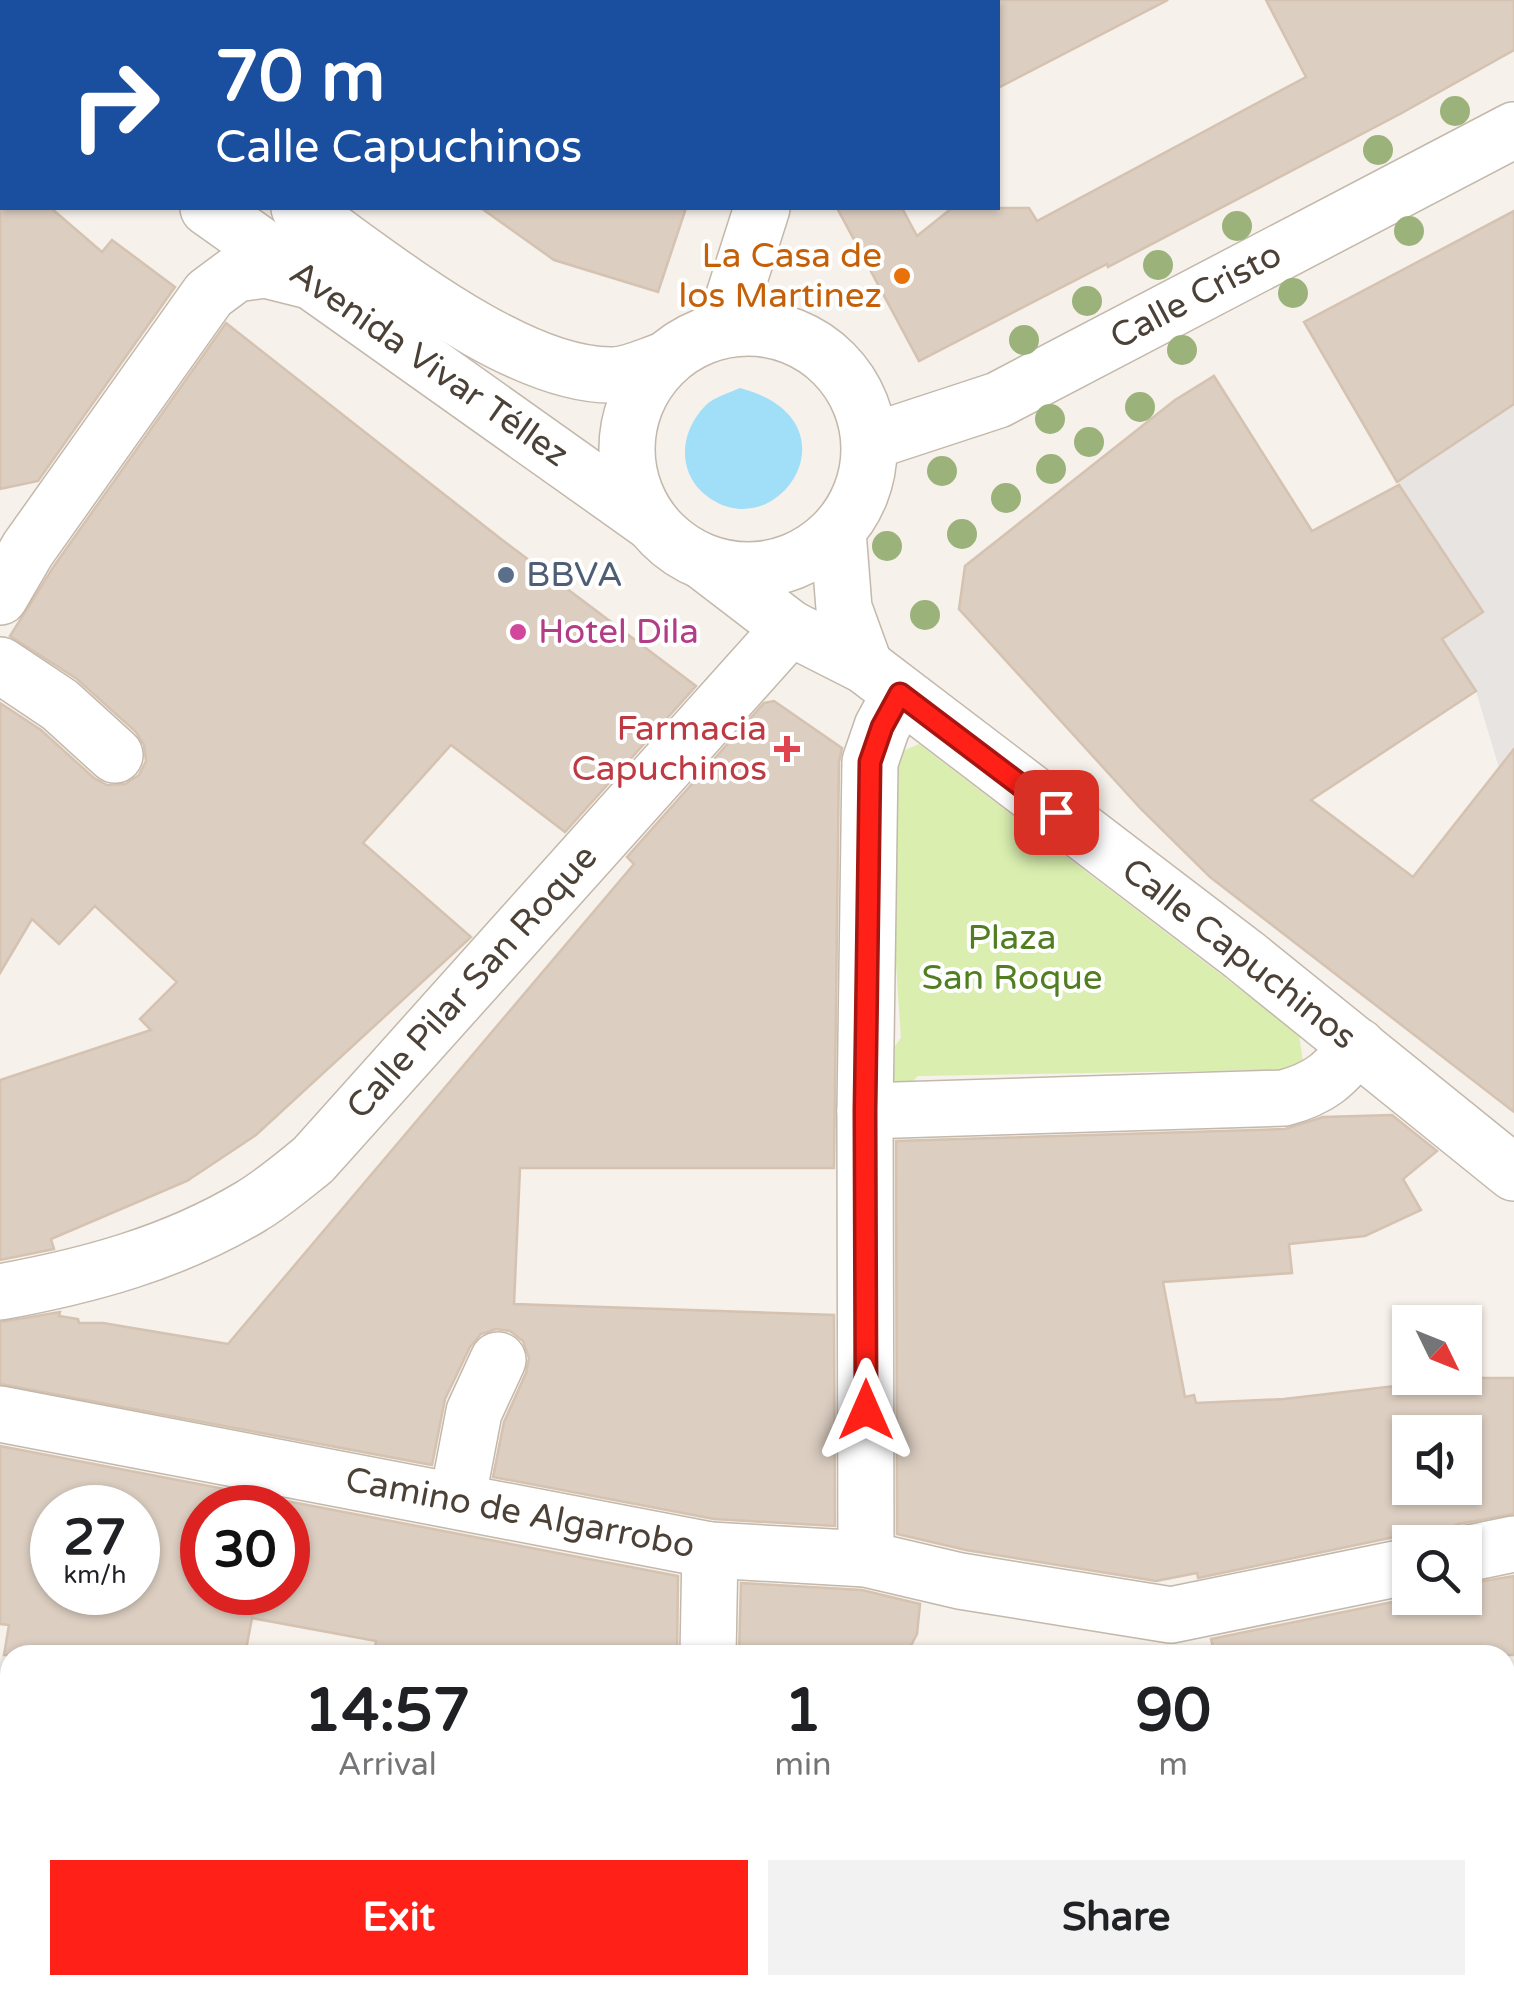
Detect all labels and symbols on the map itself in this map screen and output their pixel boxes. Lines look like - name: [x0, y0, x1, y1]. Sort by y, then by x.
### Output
- street label: Calle Cristo: [1103, 233, 1289, 359]
- place label: La Casa de los Martinez: [679, 235, 882, 317]
- street label: Avenida Vivar Téllez: [282, 252, 576, 476]
- marker: La Casa de los Martinez: [891, 265, 913, 287]
- place label: BBVA: [526, 554, 623, 596]
- marker: BBVA: [495, 564, 517, 586]
- place label: Hotel Dila: [538, 611, 699, 653]
- marker: Hotel Dila: [507, 621, 529, 643]
- place label: Farmacia Capuchinos: [572, 708, 767, 790]
- marker: Farmacia Capuchinos: [776, 738, 798, 760]
- pin: [1014, 770, 1099, 855]
- street label: Calle Pilar San Roque: [338, 836, 606, 1128]
- street label: Calle Capuchinos: [1113, 849, 1365, 1059]
- park label: Plaza San Roque: [921, 917, 1103, 999]
- north arrow: [1392, 1305, 1482, 1395]
- position arrow: [814, 1358, 918, 1462]
- street label: Camino de Algarrobo: [342, 1459, 698, 1567]
- speed limit sign: 30: [180, 1485, 310, 1615]

